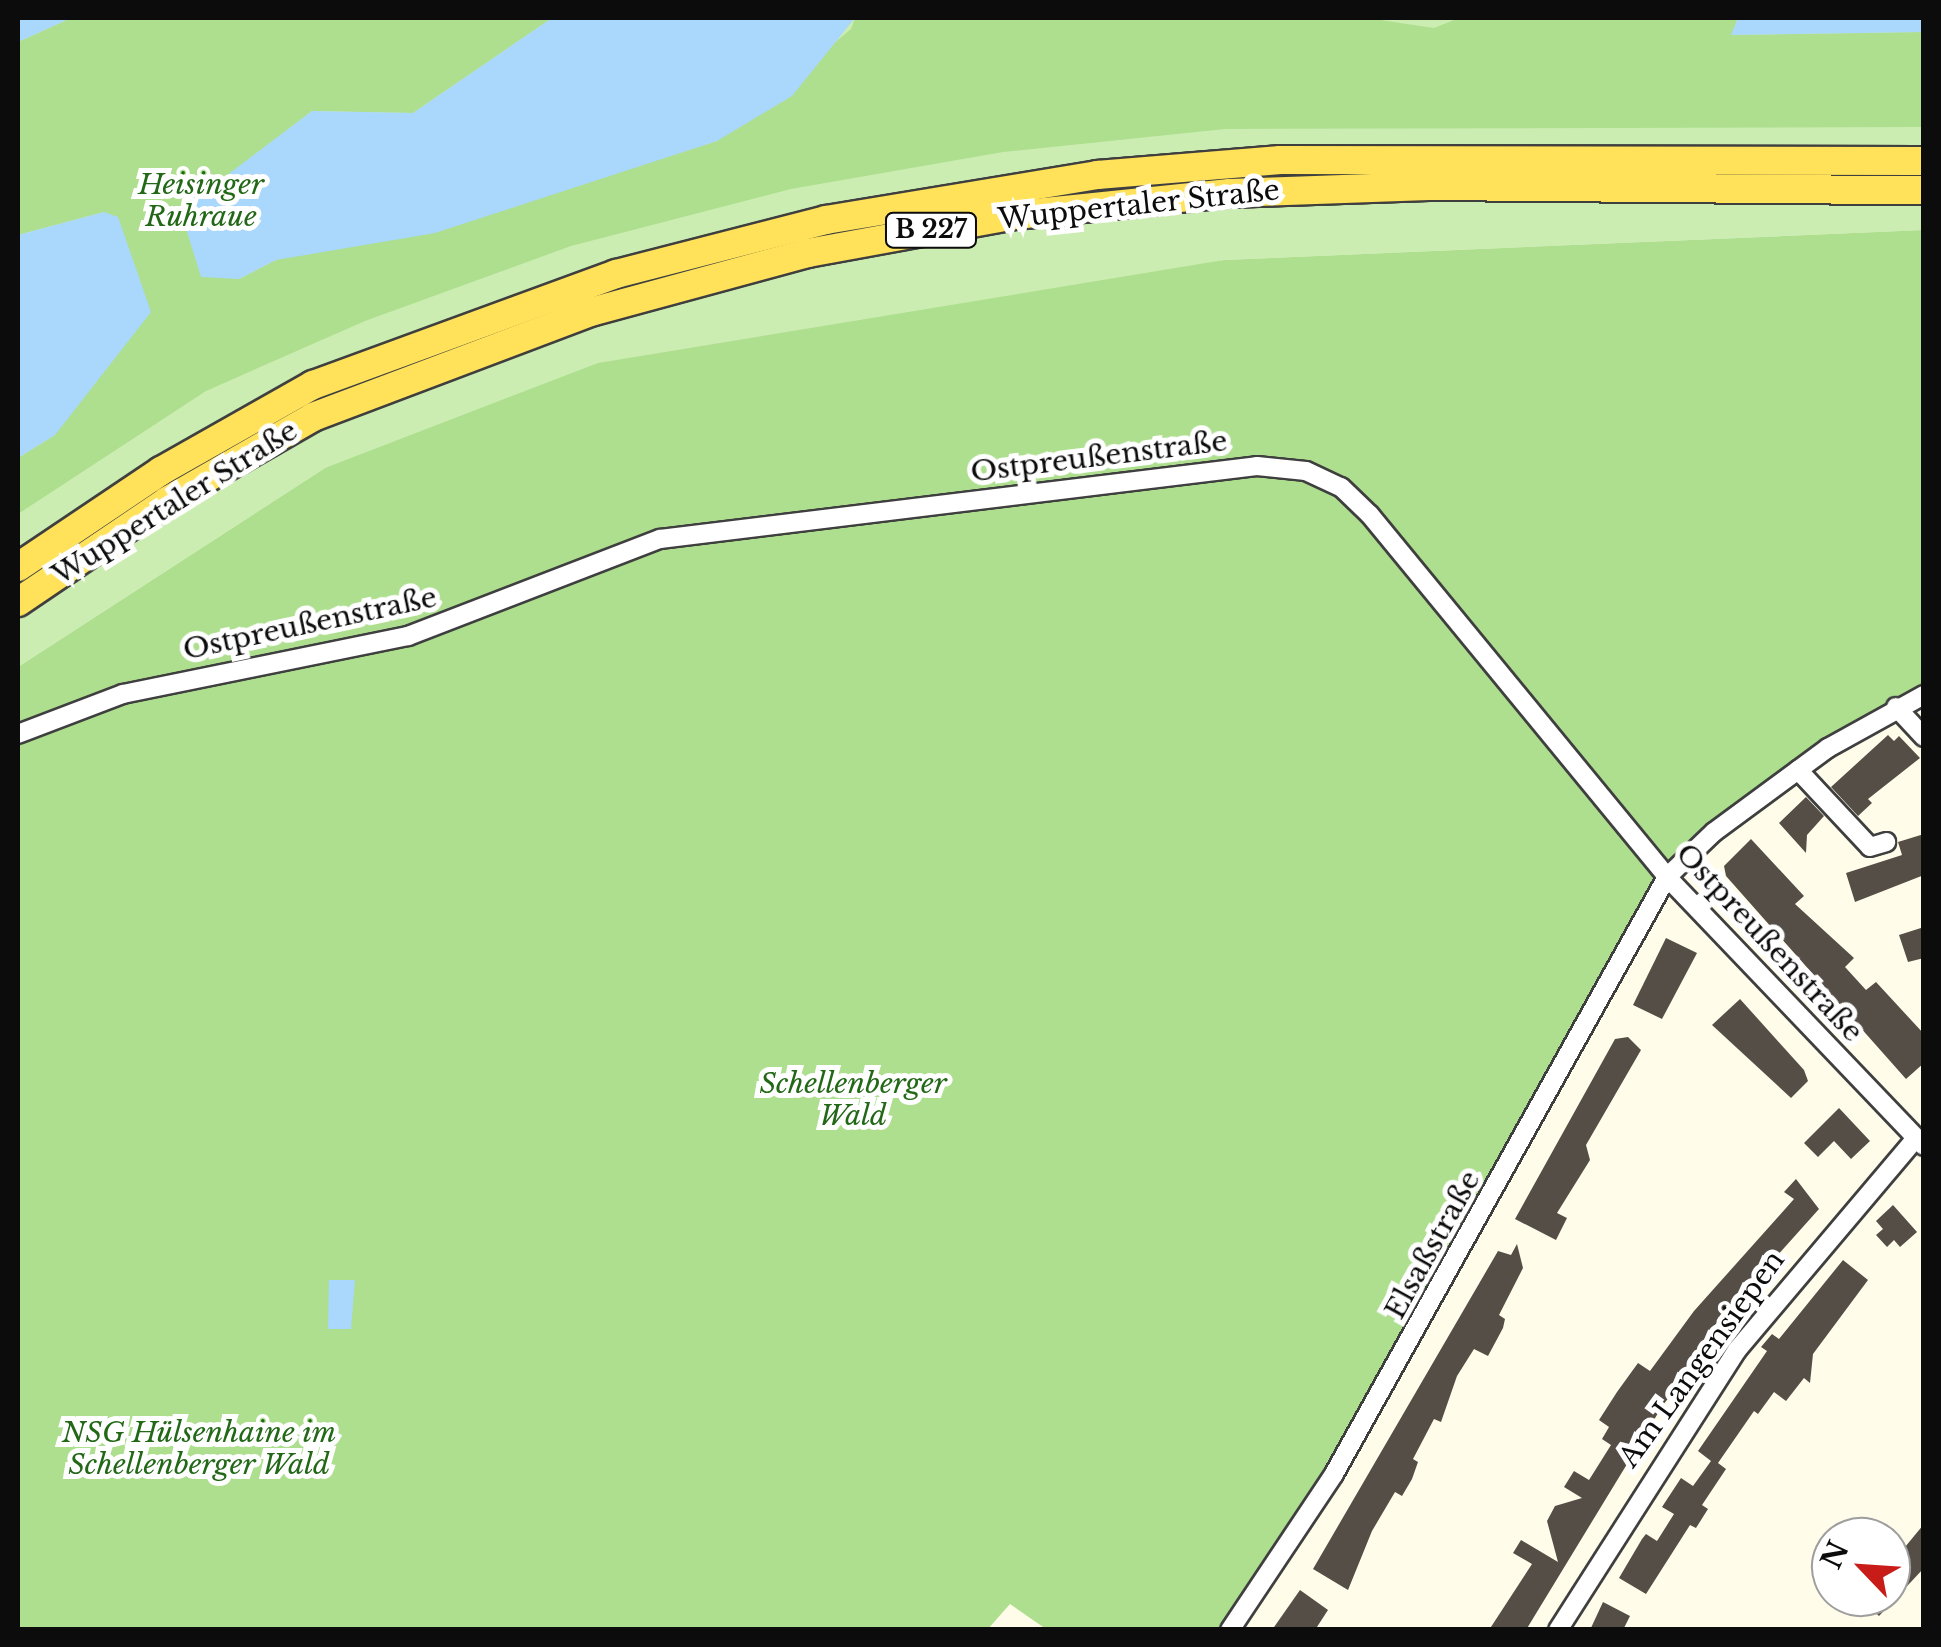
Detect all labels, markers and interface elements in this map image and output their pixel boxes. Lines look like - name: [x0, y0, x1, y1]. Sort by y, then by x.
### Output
- park label: Heisinger Ruhraue: [138, 168, 264, 234]
- street label: Wuppertaler Straße: [996, 173, 1282, 237]
- road number: B 227: [884, 210, 978, 250]
- street label: Wuppertaler Straße: [46, 414, 304, 592]
- street label: Ostpreußenstraße: [969, 425, 1229, 489]
- street label: Ostpreußenstraße: [180, 581, 440, 667]
- street label: Ostpreußenstraße: [1669, 837, 1869, 1049]
- park label: Schellenberger Wald: [759, 1067, 947, 1133]
- street label: Elsaßstraße: [1379, 1165, 1487, 1325]
- street label: Am Langensiepen: [1612, 1244, 1792, 1474]
- park label: NSG Hülsenhaine im Schellenberger Wald: [61, 1416, 337, 1482]
- north arrow: [1811, 1517, 1911, 1617]
- text: N: [1814, 1536, 1857, 1574]

